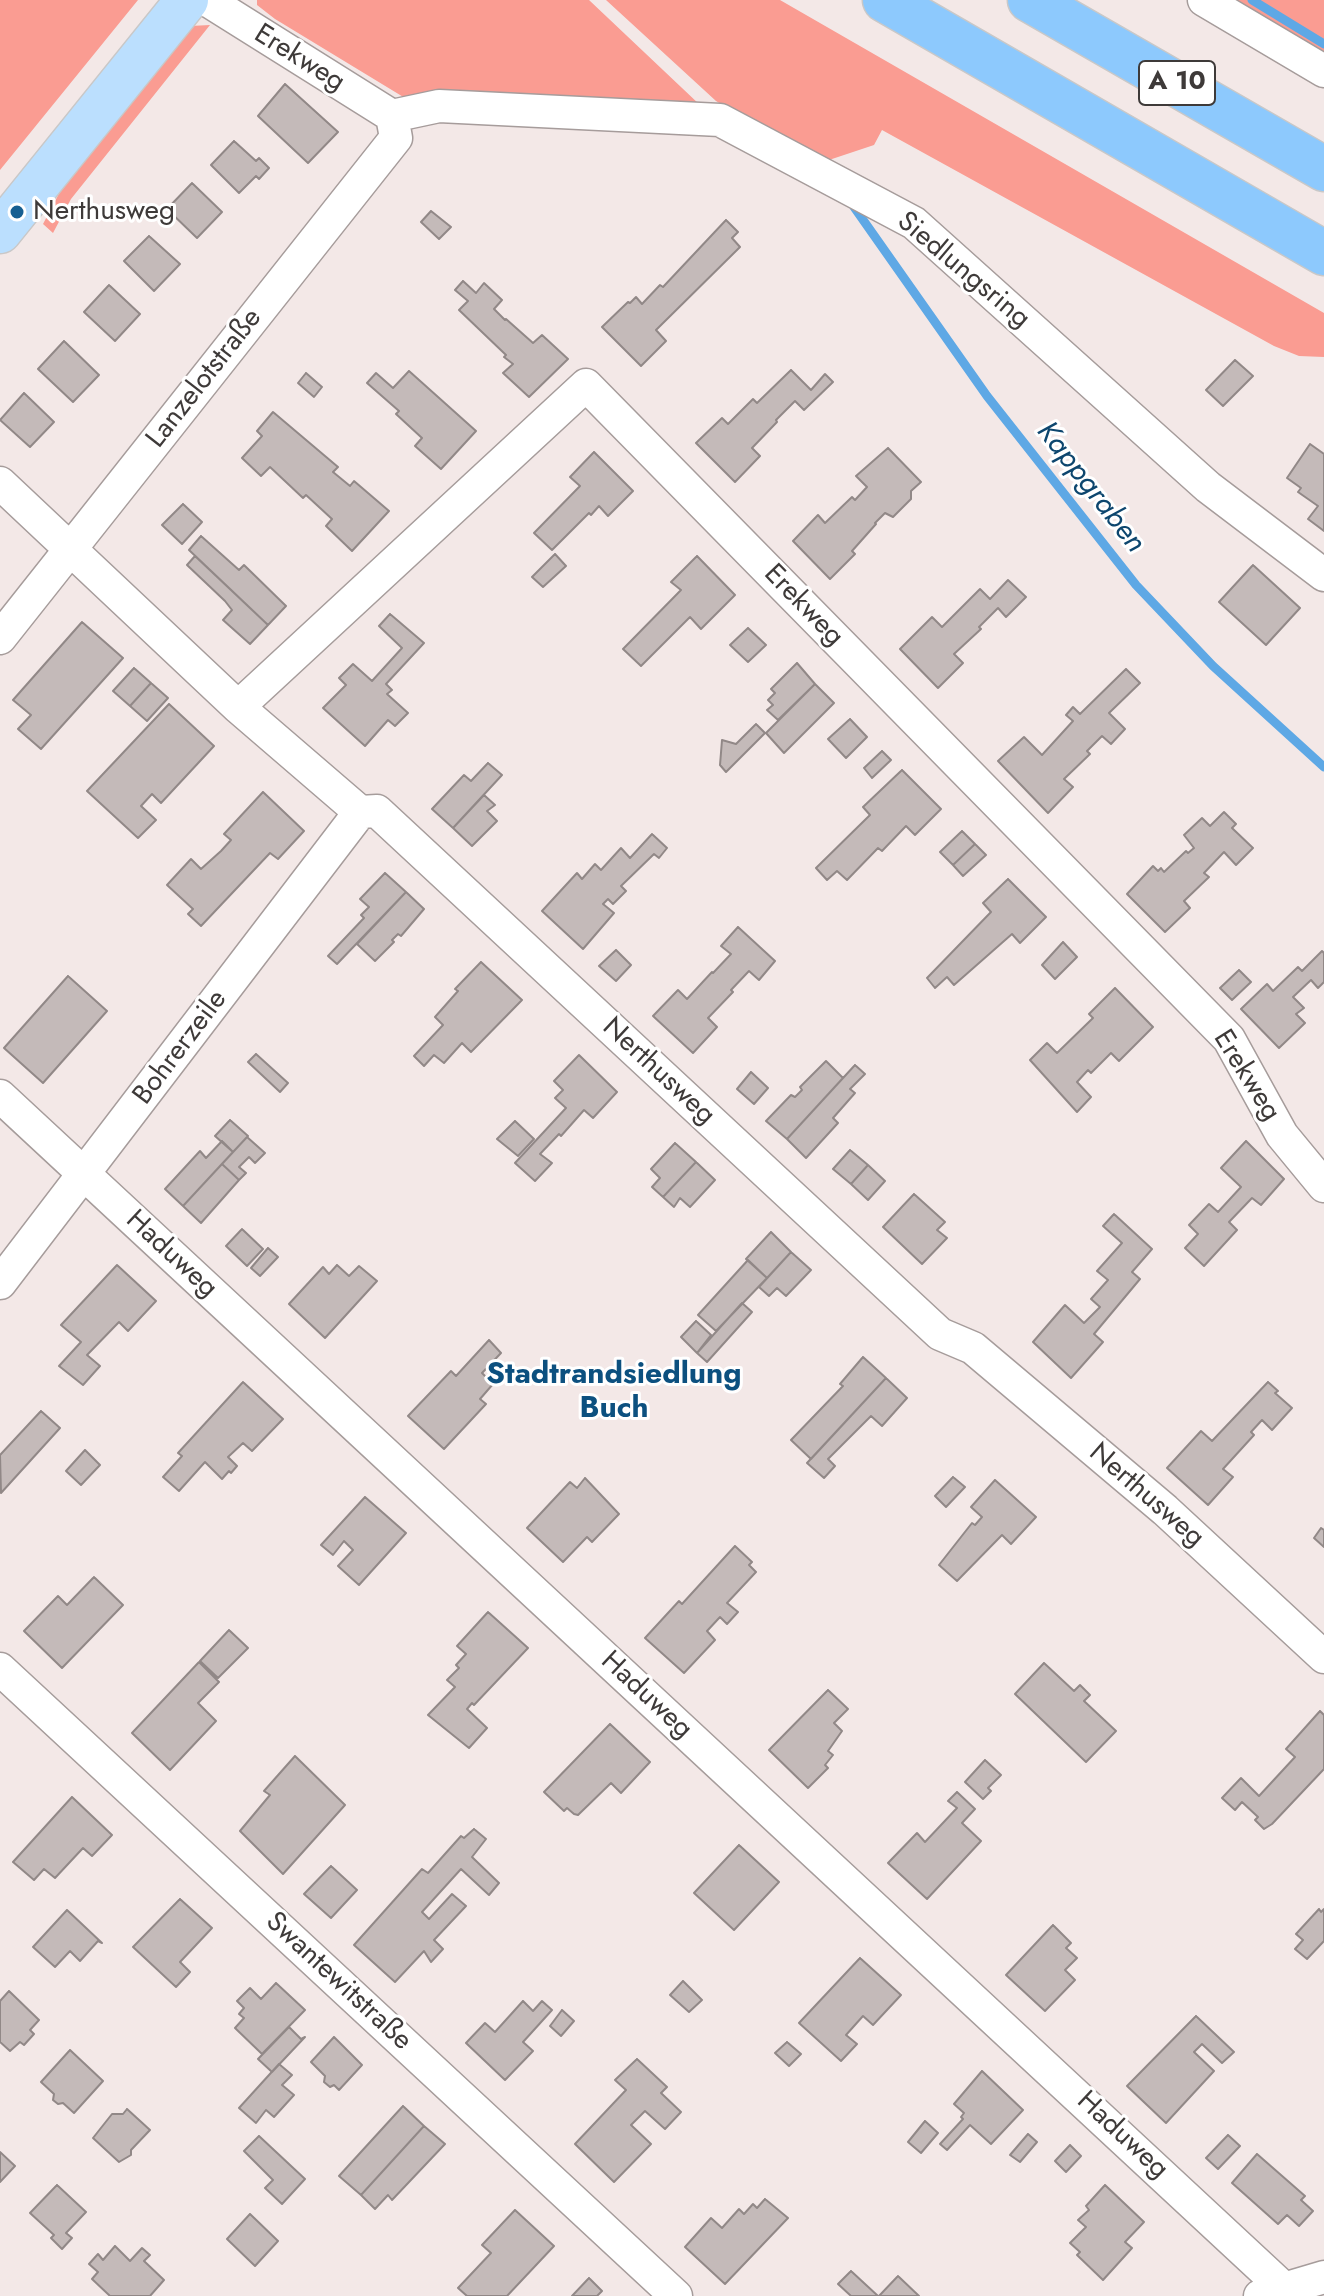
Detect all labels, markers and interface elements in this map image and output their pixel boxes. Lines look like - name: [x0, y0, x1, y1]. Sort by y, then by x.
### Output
- street label: Erekweg: [247, 18, 351, 100]
- road number: A 10: [1139, 61, 1215, 105]
- place label: Nerthusweg: [33, 195, 175, 229]
- marker: Nerthusweg: [8, 203, 26, 221]
- street label: Siedlungsring: [890, 206, 1036, 336]
- street label: Lanzelotstraße: [140, 303, 270, 455]
- water label: Kappgraben: [1028, 415, 1152, 561]
- street label: Erekweg: [756, 558, 850, 654]
- street label: Bohrerzeile: [127, 984, 235, 1112]
- street label: Nerthusweg: [595, 1011, 721, 1133]
- street label: Erekweg: [1205, 1024, 1287, 1128]
- street label: Haduweg: [118, 1204, 224, 1306]
- district label: Stadtrandsiedlung Buch: [486, 1358, 742, 1428]
- street label: Nerthusweg: [1081, 1437, 1211, 1555]
- street label: Haduweg: [593, 1645, 699, 1747]
- street label: Swantewitstraße: [258, 1906, 418, 2058]
- street label: Haduweg: [1069, 2085, 1175, 2187]

